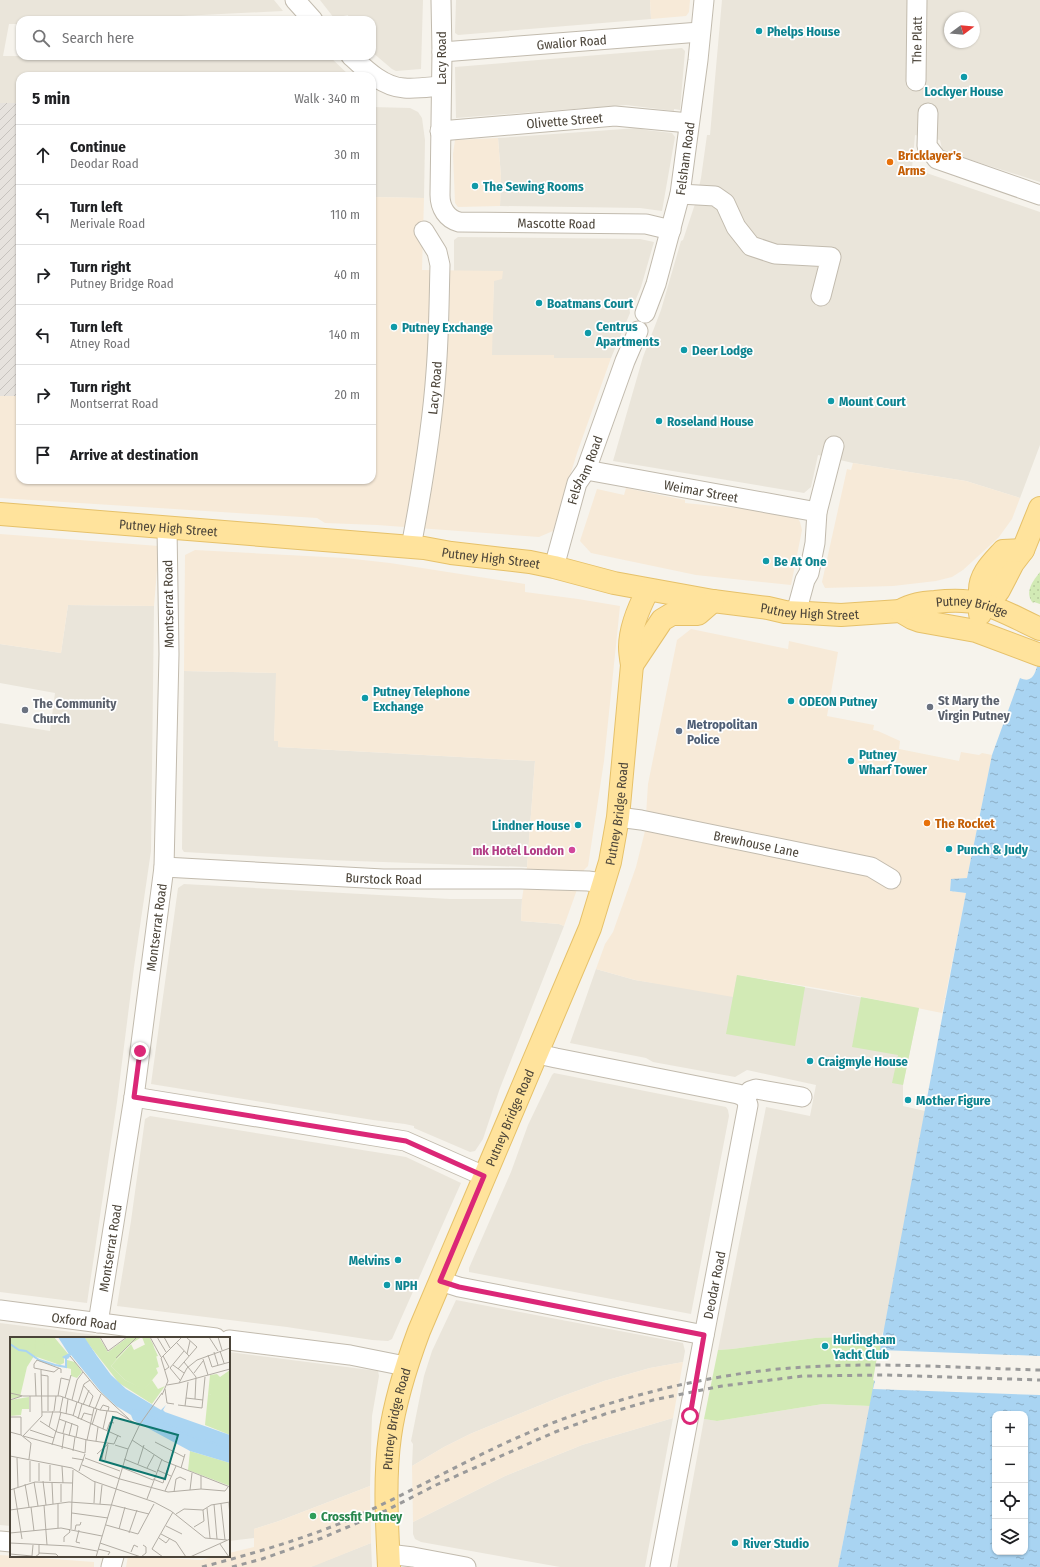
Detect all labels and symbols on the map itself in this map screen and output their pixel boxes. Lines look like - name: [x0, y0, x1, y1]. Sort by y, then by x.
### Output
- north arrow: [944, 12, 980, 48]
- street label: The Platt: [909, 16, 925, 64]
- place label: Phelps House: [767, 24, 840, 39]
- marker: Phelps House: [754, 26, 764, 36]
- street label: Lacy Road: [434, 31, 449, 85]
- street label: Gwalior Road: [536, 32, 607, 53]
- marker: Lockyer House: [959, 72, 969, 82]
- place label: Lockyer House: [925, 84, 1004, 99]
- street label: Olivette Street: [526, 110, 604, 132]
- street label: Felsham Road: [673, 121, 698, 196]
- place label: Bricklayer's Arms: [897, 148, 962, 178]
- marker: Bricklayer's Arms: [885, 157, 895, 167]
- place label: The Sewing Rooms: [483, 179, 584, 194]
- marker: The Sewing Rooms: [470, 181, 480, 191]
- street label: Mascotte Road: [517, 216, 596, 231]
- place label: Boatmans Court: [547, 296, 634, 311]
- marker: Boatmans Court: [534, 298, 544, 308]
- place label: Centrus Apartments: [595, 319, 660, 349]
- place label: Putney Exchange: [402, 320, 493, 335]
- marker: Putney Exchange: [389, 322, 399, 332]
- marker: Centrus Apartments: [583, 328, 593, 338]
- place label: Deer Lodge: [692, 343, 753, 358]
- marker: Deer Lodge: [679, 345, 689, 355]
- street label: Lacy Road: [425, 361, 445, 415]
- place label: Mount Court: [839, 394, 906, 409]
- marker: Mount Court: [826, 396, 836, 406]
- place label: Roseland House: [667, 414, 754, 429]
- marker: Roseland House: [654, 416, 664, 426]
- street label: Felsham Road: [564, 434, 606, 506]
- street label: Weimar Street: [663, 477, 740, 506]
- street label: Putney High Street: [119, 517, 219, 539]
- street label: Putney High Street: [440, 544, 542, 572]
- place label: Be At One: [774, 554, 827, 569]
- marker: Be At One: [761, 556, 771, 566]
- street label: Montserrat Road: [160, 560, 177, 648]
- street label: Putney Bridge: [935, 594, 1010, 620]
- street label: Putney High Street: [760, 600, 860, 623]
- place label: Putney Telephone Exchange: [373, 684, 470, 714]
- marker: Putney Telephone Exchange: [360, 693, 370, 703]
- place label: St Mary the Virgin Putney: [937, 693, 1011, 723]
- place label: ODEON Putney: [799, 694, 878, 709]
- place label: The Community Church: [33, 696, 117, 726]
- marker: ODEON Putney: [786, 696, 796, 706]
- marker: St Mary the Virgin Putney: [925, 702, 935, 712]
- marker: The Community Church: [20, 705, 30, 715]
- place label: Metropolitan Police: [687, 717, 758, 747]
- marker: Metropolitan Police: [674, 726, 684, 736]
- place label: Putney Wharf Tower: [859, 747, 927, 777]
- marker: Putney Wharf Tower: [846, 756, 856, 766]
- street label: Putney Bridge Road: [603, 761, 631, 866]
- place label: The Rocket: [935, 816, 995, 831]
- place label: Lindner House: [492, 818, 570, 833]
- marker: The Rocket: [922, 818, 932, 828]
- marker: Lindner House: [573, 820, 583, 830]
- street label: Brewhouse Lane: [712, 828, 801, 860]
- place label: Punch & Judy: [957, 842, 1029, 857]
- place label: mk Hotel London: [472, 843, 564, 858]
- marker: Punch & Judy: [944, 844, 954, 854]
- marker: mk Hotel London: [567, 845, 577, 855]
- street label: Burstock Road: [345, 870, 422, 887]
- street label: Montserrat Road: [143, 882, 170, 972]
- route end: [131, 1042, 149, 1060]
- place label: Craigmyle House: [818, 1054, 908, 1069]
- marker: Craigmyle House: [805, 1056, 815, 1066]
- street label: Putney Bridge Road: [483, 1067, 537, 1169]
- place label: Mother Figure: [916, 1093, 991, 1108]
- marker: Mother Figure: [903, 1095, 913, 1105]
- street label: Montserrat Road: [96, 1203, 125, 1293]
- street label: Deodar Road: [701, 1250, 728, 1320]
- place label: Melvins: [349, 1253, 390, 1268]
- marker: Melvins: [393, 1255, 403, 1265]
- place label: NPH: [395, 1278, 418, 1293]
- marker: NPH: [382, 1280, 392, 1290]
- street label: Oxford Road: [51, 1310, 118, 1333]
- place label: Hurlingham Yacht Club: [832, 1332, 896, 1362]
- inset map: [10, 1337, 230, 1557]
- marker: Hurlingham Yacht Club: [820, 1341, 830, 1351]
- street label: Putney Bridge Road: [380, 1366, 414, 1470]
- route start: [681, 1407, 699, 1425]
- place label: Crossfit Putney: [321, 1509, 403, 1524]
- marker: Crossfit Putney: [308, 1511, 318, 1521]
- place label: River Studio: [743, 1536, 809, 1551]
- marker: River Studio: [730, 1538, 740, 1548]

